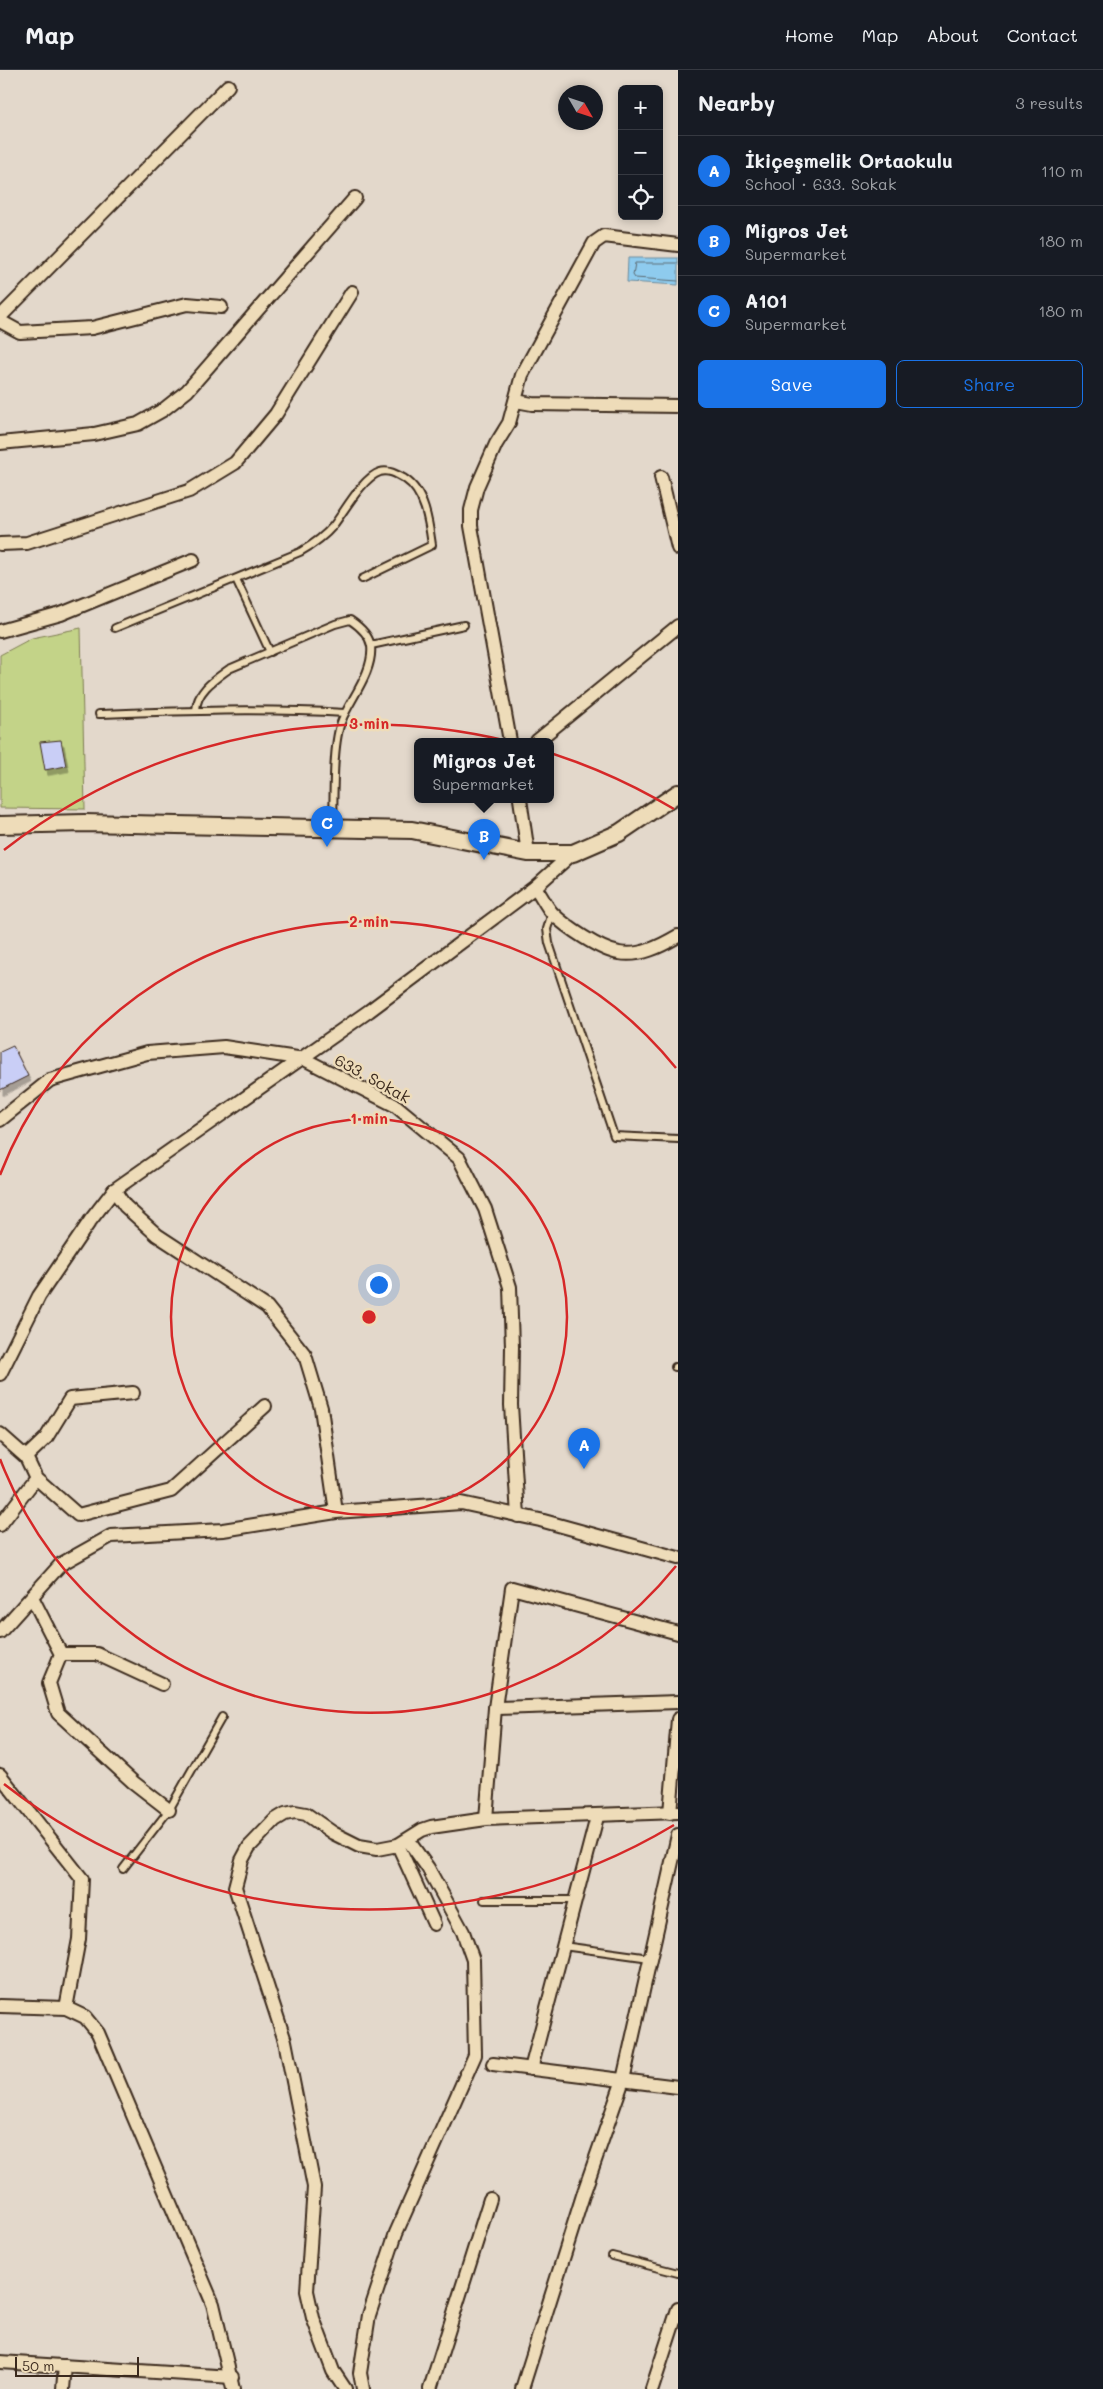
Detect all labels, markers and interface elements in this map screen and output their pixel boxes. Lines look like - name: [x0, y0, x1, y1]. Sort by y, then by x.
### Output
- text: Map: [25, 19, 74, 50]
- text: Home: [785, 23, 834, 47]
- text: Map: [862, 23, 898, 47]
- text: About: [926, 23, 979, 47]
- text: Contact: [1007, 23, 1078, 47]
- north arrow: [558, 85, 603, 130]
- map controls: [618, 85, 663, 220]
- button: +: [618, 85, 663, 130]
- text: Nearby: [698, 89, 775, 116]
- text: 3 results: [1015, 92, 1083, 113]
- button: −: [618, 130, 663, 175]
- text: İkiçeşmelik Ortaokulu: [745, 148, 953, 173]
- text: A: [708, 160, 720, 181]
- text: 110 m: [1041, 160, 1083, 181]
- text: School · 633. Sokak: [745, 173, 896, 194]
- button: locate: [618, 175, 663, 220]
- text: Migros Jet: [745, 218, 848, 243]
- text: B: [709, 230, 719, 251]
- text: 180 m: [1038, 230, 1083, 251]
- text: Supermarket: [745, 243, 847, 264]
- text: A101: [745, 288, 787, 313]
- text: C: [708, 300, 720, 321]
- text: 180 m: [1038, 300, 1083, 321]
- text: Supermarket: [745, 313, 847, 334]
- button: Save: [698, 360, 886, 408]
- button: Share: [896, 360, 1083, 408]
- text: 3 min: [349, 713, 389, 733]
- popup: [414, 738, 554, 803]
- text: Migros Jet: [432, 748, 536, 773]
- text: Supermarket: [432, 773, 534, 794]
- pin: C: [311, 806, 343, 847]
- pin: B: [468, 819, 500, 860]
- text: 2 min: [349, 911, 389, 931]
- street label: 633. Sokak: [331, 1049, 415, 1107]
- text: 1 min: [350, 1108, 388, 1128]
- your location: [366, 1272, 392, 1298]
- centre of rings: [360, 1308, 378, 1326]
- pin: A: [568, 1428, 600, 1469]
- scale bar: [15, 2354, 139, 2377]
- text: 50 m: [22, 2356, 54, 2375]

